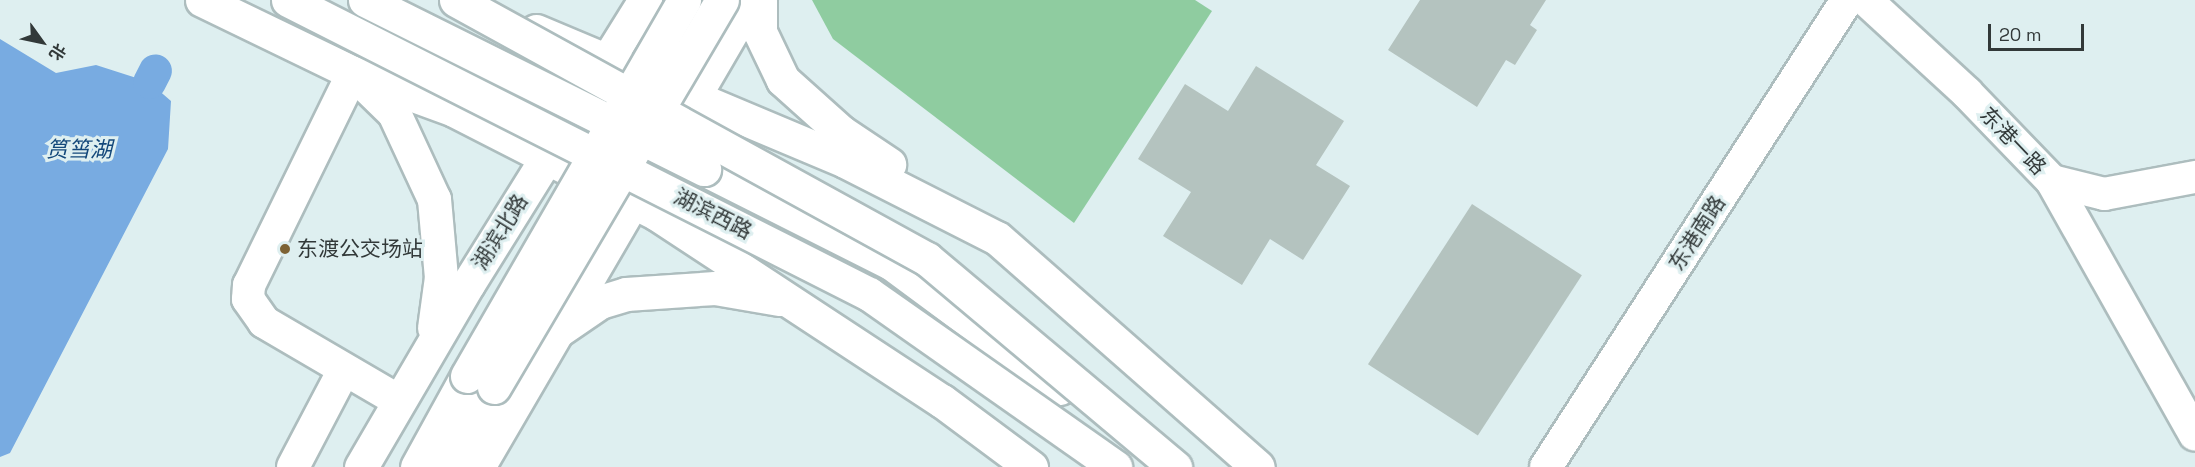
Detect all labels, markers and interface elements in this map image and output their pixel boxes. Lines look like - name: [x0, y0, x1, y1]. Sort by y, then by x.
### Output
- north arrow: [12, 12, 72, 72]
- scale bar: [1991, 12, 2087, 50]
- text: 20 m: [1999, 23, 2042, 46]
- text: 北: [44, 40, 71, 65]
- street label: 东港一路: [1975, 102, 2051, 180]
- water label: 筼筜湖: [46, 137, 112, 163]
- street label: 湖滨西路: [670, 184, 756, 244]
- street label: 湖滨北路: [467, 190, 533, 274]
- street label: 东港南路: [1664, 191, 1730, 275]
- place label: 东渡公交场站: [297, 236, 423, 262]
- marker: 东渡公交场站: [278, 242, 292, 256]

